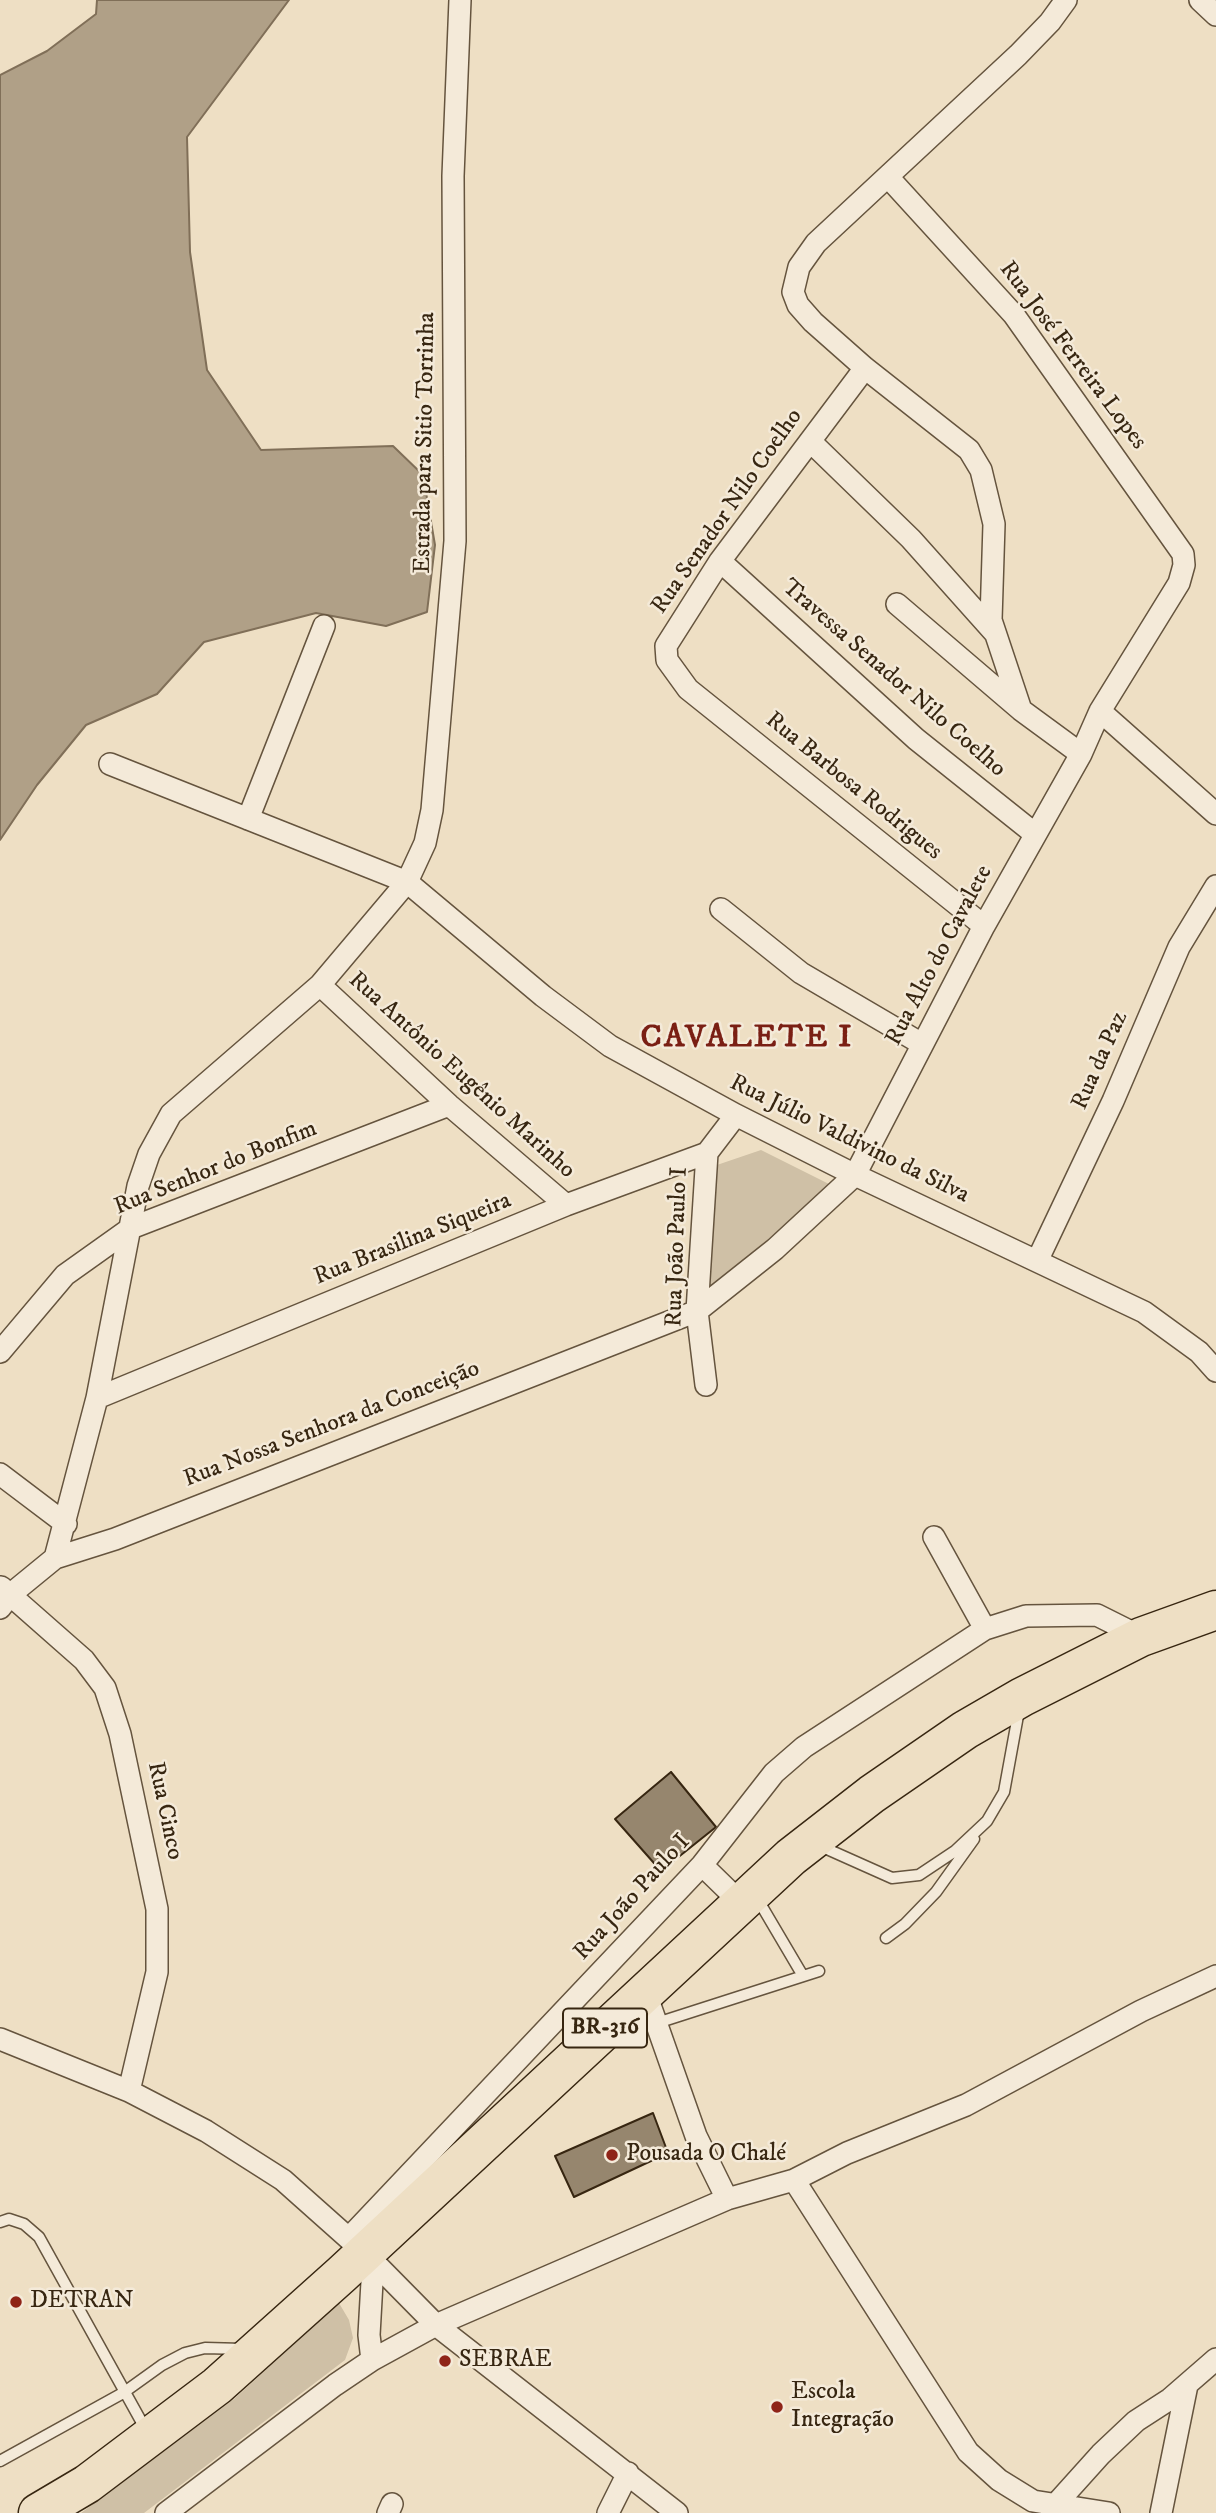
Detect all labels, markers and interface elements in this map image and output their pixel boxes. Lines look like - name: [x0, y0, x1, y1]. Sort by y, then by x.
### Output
- street label: Rua José Ferreira Lopes: [992, 256, 1152, 456]
- street label: Estrada para Sitio Torrinha: [409, 312, 443, 574]
- street label: Rua Senador Nilo Coelho: [646, 404, 810, 620]
- street label: Travessa Senador Nilo Coelho: [775, 574, 1011, 784]
- street label: Rua Barbosa Rodrigues: [759, 707, 947, 867]
- street label: Rua Alto do Cavalete: [880, 861, 1000, 1051]
- street label: Rua Antônio Eugênio Marinho: [342, 967, 580, 1185]
- street label: Rua da Paz: [1067, 1007, 1135, 1115]
- district label: CAVALETE I: [642, 1020, 852, 1058]
- street label: Rua Júlio Valdivino da Silva: [725, 1069, 973, 1211]
- street label: Rua Senhor do Bonfim: [111, 1115, 321, 1223]
- street label: Rua João Paulo I: [661, 1166, 695, 1328]
- street label: Rua Brasilina Siqueira: [310, 1187, 516, 1293]
- street label: Rua Nossa Senhora da Conceição: [180, 1355, 484, 1495]
- street label: Rua Cinco: [140, 1759, 188, 1863]
- street label: Rua João Paulo I: [569, 1829, 697, 1967]
- road number: BR-316: [563, 2008, 647, 2048]
- place label: Pousada O Chalé: [626, 2141, 786, 2169]
- marker: Pousada O Chalé: [604, 2147, 620, 2163]
- place label: DETRAN: [30, 2288, 134, 2316]
- marker: DETRAN: [8, 2294, 24, 2310]
- place label: SEBRAE: [459, 2347, 552, 2375]
- marker: SEBRAE: [437, 2353, 453, 2369]
- place label: Escola Integração: [791, 2379, 894, 2435]
- marker: Escola Integração: [769, 2399, 785, 2415]

